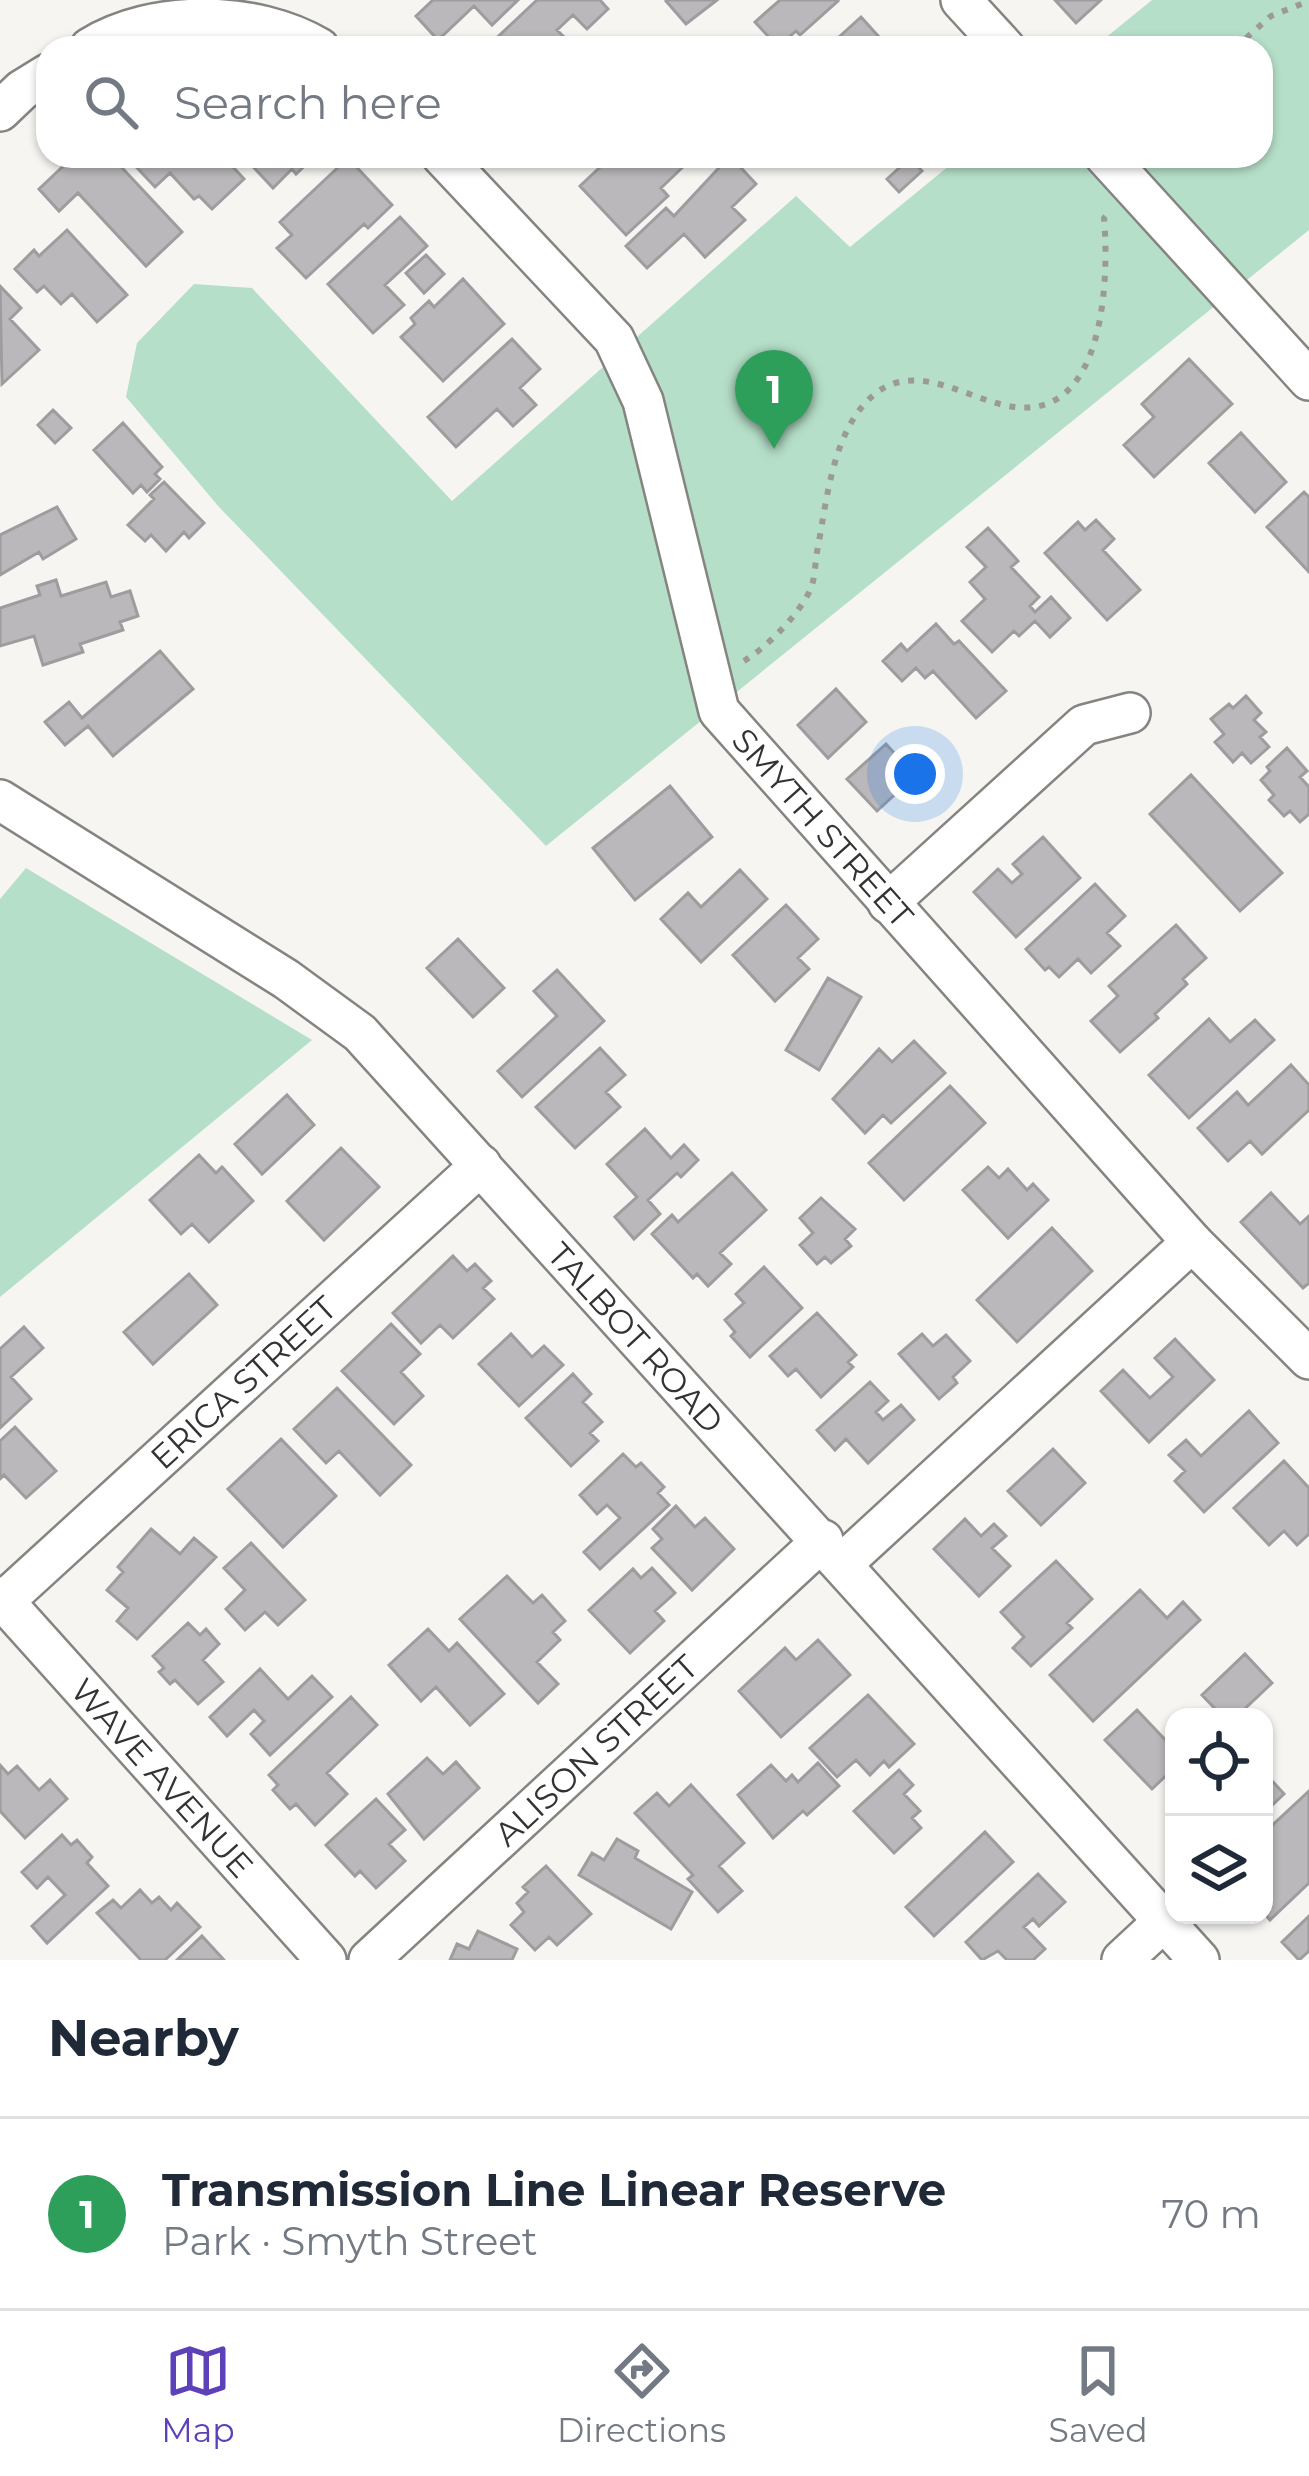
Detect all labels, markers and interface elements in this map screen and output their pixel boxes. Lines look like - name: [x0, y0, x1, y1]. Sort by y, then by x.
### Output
- search box: [36, 36, 1273, 168]
- icon: search: [78, 69, 144, 135]
- text: Search here: [174, 75, 442, 130]
- pin: 1: [735, 350, 813, 449]
- street label: SMYTH STREET: [724, 720, 922, 935]
- your location: [885, 744, 945, 804]
- street label: TALBOT ROAD: [539, 1234, 732, 1441]
- street label: ERICA STREET: [142, 1288, 344, 1477]
- street label: ALISON STREET: [486, 1646, 706, 1854]
- street label: WAVE AVENUE: [63, 1670, 262, 1885]
- map controls: [1165, 1708, 1273, 1924]
- button: locate: [1165, 1708, 1273, 1816]
- button: layers: [1165, 1816, 1273, 1924]
- text: Nearby: [48, 2007, 239, 2069]
- text: Transmission Line Linear Reserve: [162, 2162, 946, 2217]
- text: 1: [79, 2190, 95, 2238]
- text: 70 m: [1161, 2190, 1261, 2238]
- text: Park · Smyth Street: [162, 2217, 538, 2265]
- tab: Map: [161, 2338, 235, 2450]
- tab: Directions: [557, 2338, 726, 2450]
- tab: Saved: [1049, 2338, 1148, 2450]

